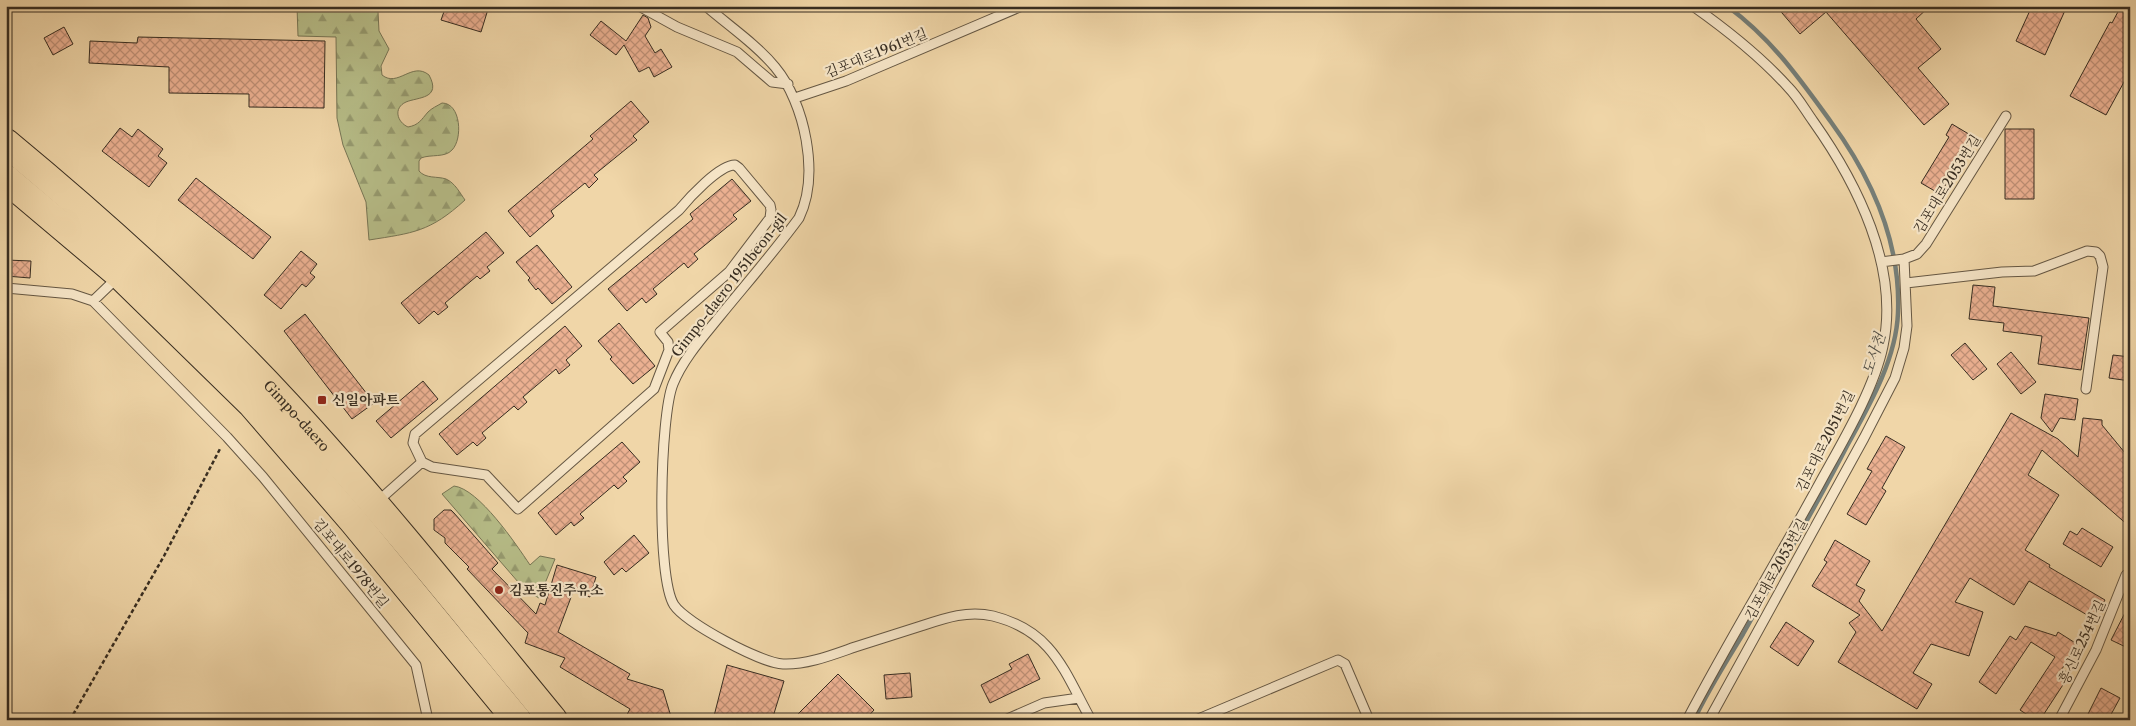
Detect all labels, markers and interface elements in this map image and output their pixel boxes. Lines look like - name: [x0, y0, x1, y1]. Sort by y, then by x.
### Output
- street label: 김포대로1961번길: [822, 24, 930, 82]
- street label: 김포대로2053번길: [1909, 131, 1985, 237]
- street label: Gimpo-daero 1951beon-gil: [667, 210, 791, 360]
- water label: 도사천: [1858, 329, 1890, 377]
- street label: Gimpo-daero: [260, 376, 334, 455]
- street label: 김포대로2051번길: [1792, 387, 1858, 495]
- place label: 신일아파트: [332, 391, 400, 409]
- marker: 신일아파트: [316, 394, 328, 406]
- street label: 김포대로1978번길: [309, 514, 393, 612]
- street label: 김포대로2053번길: [1741, 515, 1811, 623]
- place label: 김포통진주유소: [509, 581, 604, 599]
- marker: 김포통진주유소: [493, 584, 505, 596]
- street label: 흥신로254번길: [2055, 597, 2109, 687]

